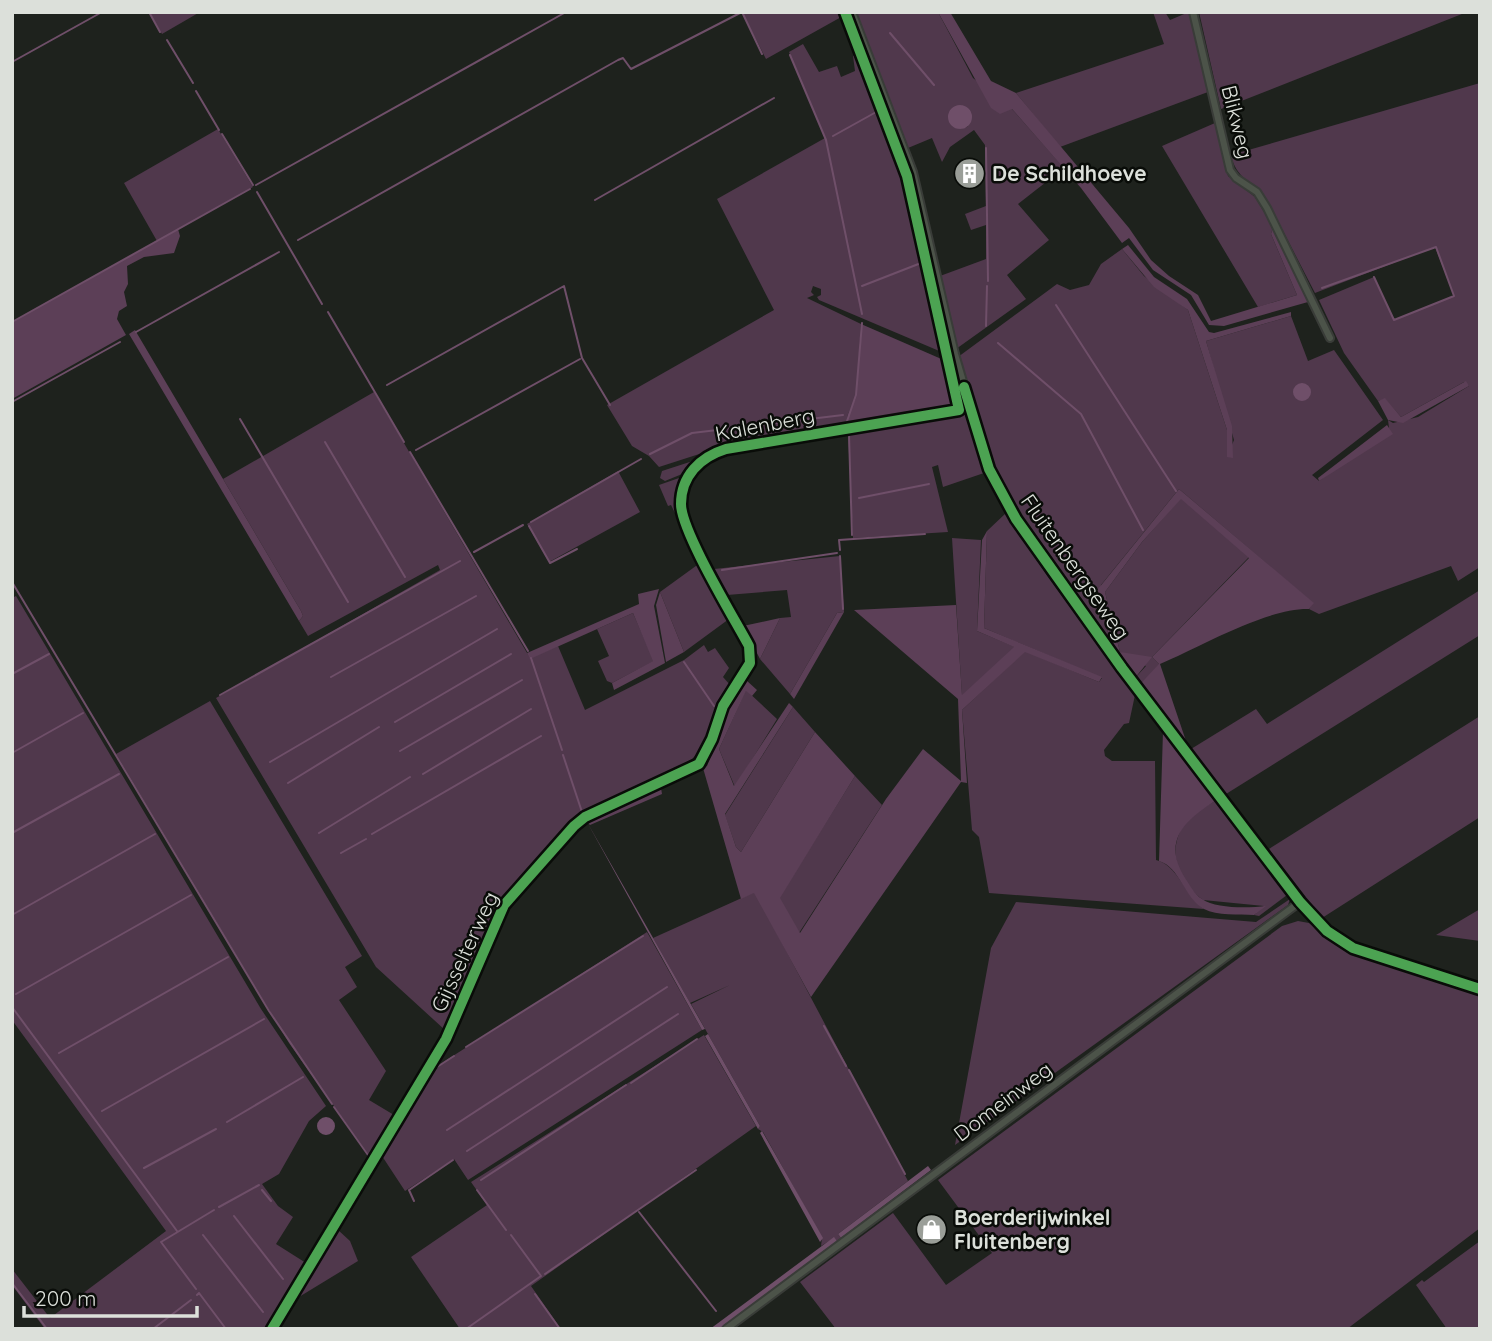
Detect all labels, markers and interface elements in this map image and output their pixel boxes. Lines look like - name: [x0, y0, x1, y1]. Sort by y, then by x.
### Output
- street label: Blikweg: [1216, 82, 1260, 161]
- building icon: De Schildhoeve: [952, 157, 986, 191]
- place label: De Schildhoeve: [992, 160, 1147, 186]
- street label: Kalenberg: [713, 402, 817, 446]
- street label: Fluitenbergseweg: [1016, 489, 1136, 644]
- street label: Gijsselterweg: [425, 887, 503, 1016]
- street label: Domeinweg: [948, 1056, 1057, 1147]
- place label: Boerderijwinkel Fluitenberg: [954, 1204, 1110, 1254]
- shop icon: Boerderijwinkel Fluitenberg: [914, 1213, 948, 1247]
- scale bar: [24, 1274, 198, 1318]
- text: 200 m: [35, 1285, 97, 1311]

